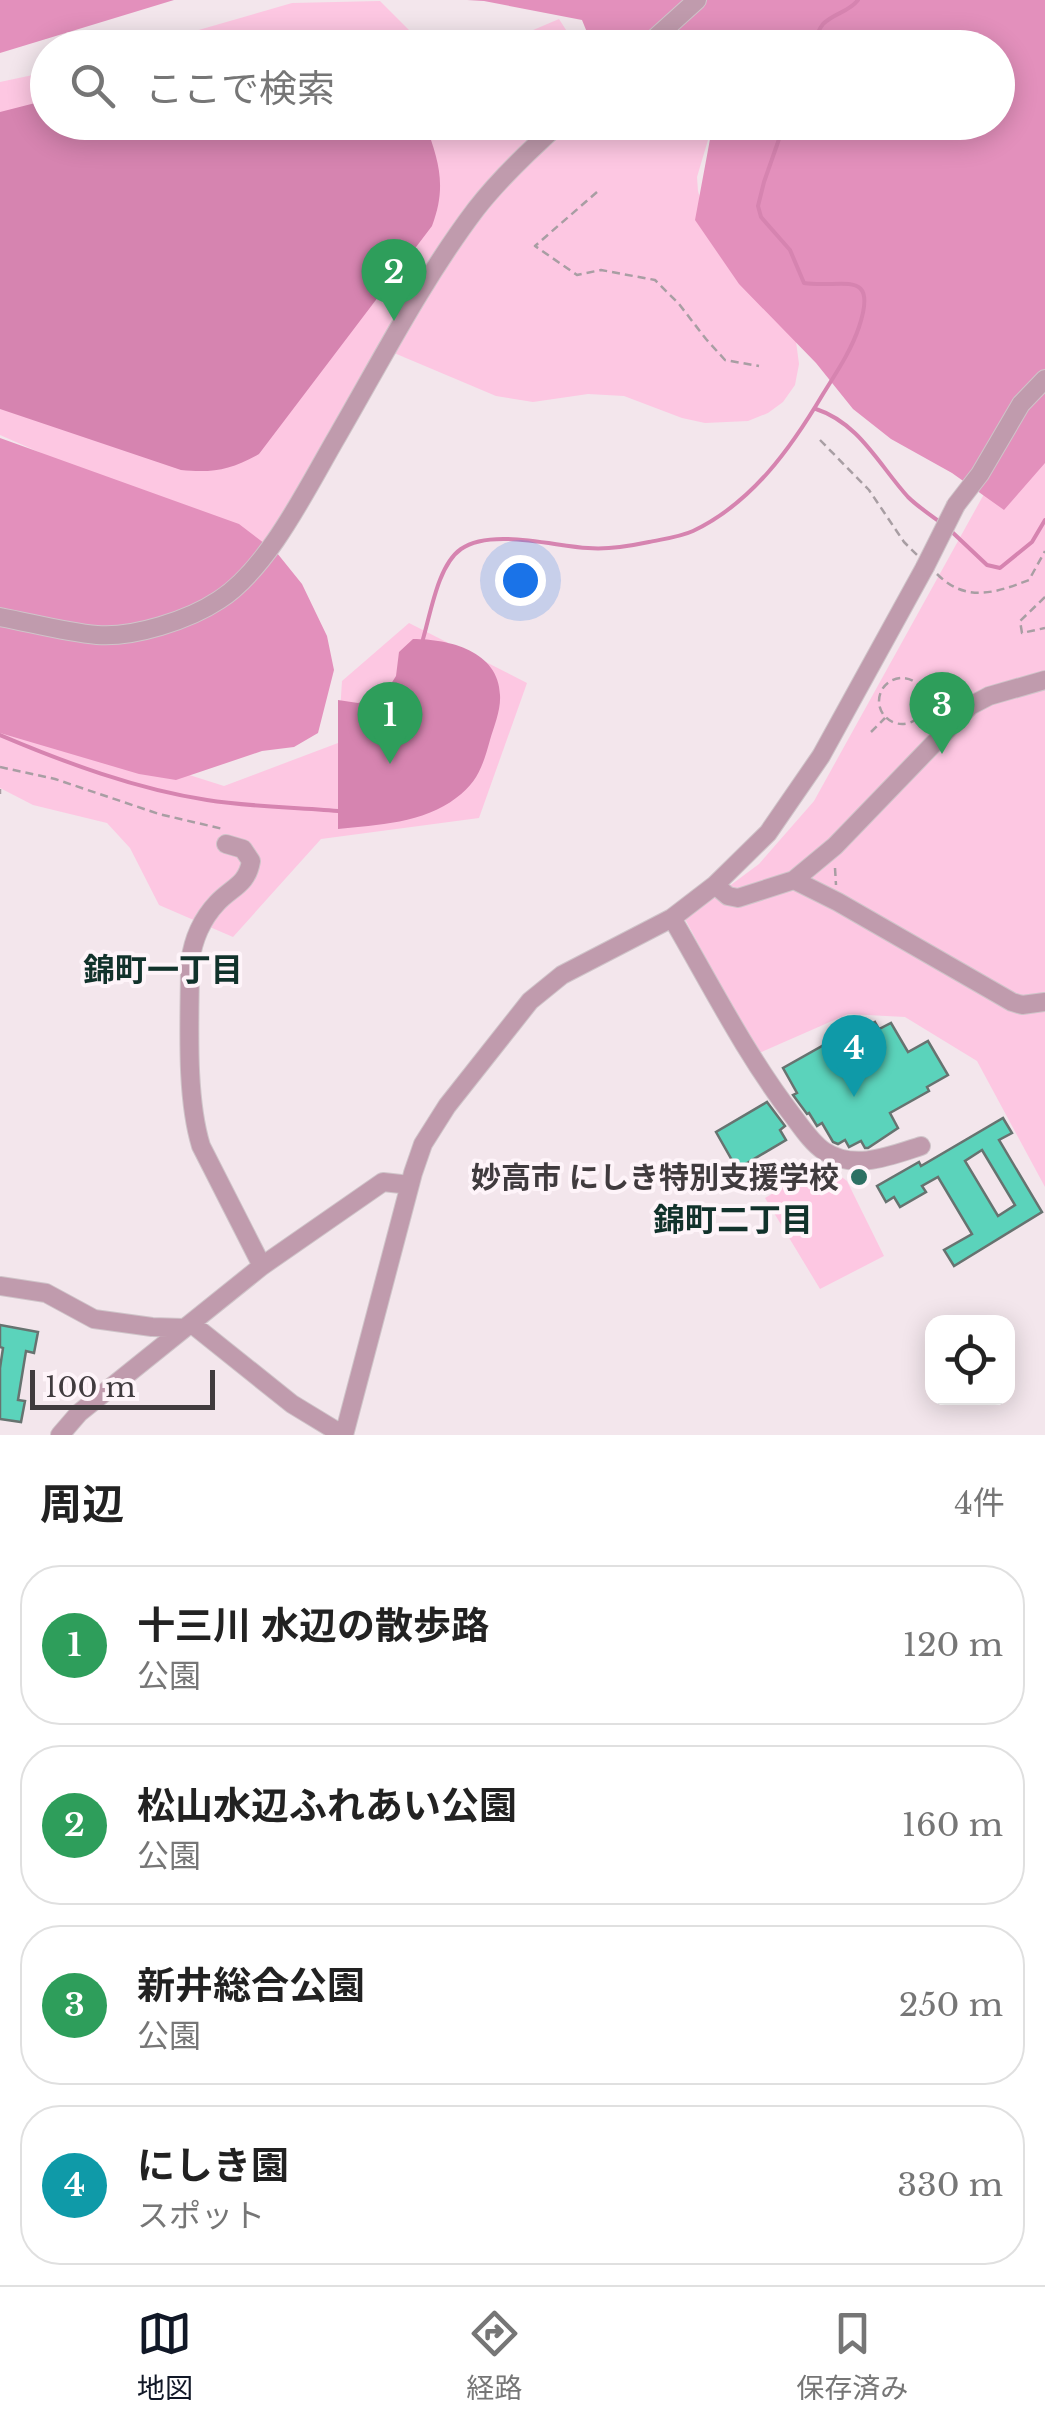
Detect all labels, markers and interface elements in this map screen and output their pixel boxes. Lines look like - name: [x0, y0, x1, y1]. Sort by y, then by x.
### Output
- search box: [30, 30, 1015, 140]
- icon: search: [65, 58, 120, 113]
- text: ここで検索: [145, 65, 335, 112]
- pin: 2: [362, 238, 426, 321]
- your location: [495, 555, 546, 606]
- pin: 3: [910, 672, 974, 754]
- pin: 1: [358, 682, 422, 764]
- district label: 錦町一丁目: [83, 950, 243, 990]
- pin: 4: [822, 1014, 886, 1097]
- place label: 妙高市 にしき特別支援学校: [471, 1159, 839, 1196]
- marker: 妙高市 にしき特別支援学校: [848, 1166, 870, 1188]
- district label: 錦町二丁目: [653, 1200, 813, 1240]
- map controls: [925, 1315, 1015, 1405]
- button: locate: [925, 1315, 1015, 1405]
- scale bar: [30, 1365, 215, 1410]
- text: 100 m: [45, 1370, 136, 1405]
- text: 周辺: [40, 1478, 124, 1530]
- text: 4件: [954, 1483, 1005, 1523]
- text: 十三川 水辺の散歩路: [137, 1602, 489, 1649]
- text: 1: [68, 1625, 81, 1665]
- text: 120 m: [903, 1625, 1003, 1665]
- text: 公園: [137, 1656, 201, 1696]
- text: 松山水辺ふれあい公園: [137, 1782, 517, 1829]
- text: 2: [64, 1805, 85, 1845]
- text: 160 m: [902, 1805, 1003, 1845]
- text: 公園: [137, 1836, 201, 1876]
- text: 新井総合公園: [137, 1962, 365, 2009]
- text: 3: [64, 1985, 85, 2025]
- text: 250 m: [899, 1985, 1003, 2025]
- text: 公園: [137, 2016, 201, 2056]
- text: にしき園: [137, 2142, 289, 2189]
- text: 4: [64, 2165, 85, 2205]
- text: 330 m: [897, 2165, 1003, 2205]
- text: スポット: [137, 2196, 265, 2236]
- tab: 地図: [137, 2306, 193, 2406]
- tab: 経路: [466, 2306, 522, 2406]
- tab: 保存済み: [796, 2306, 908, 2406]

